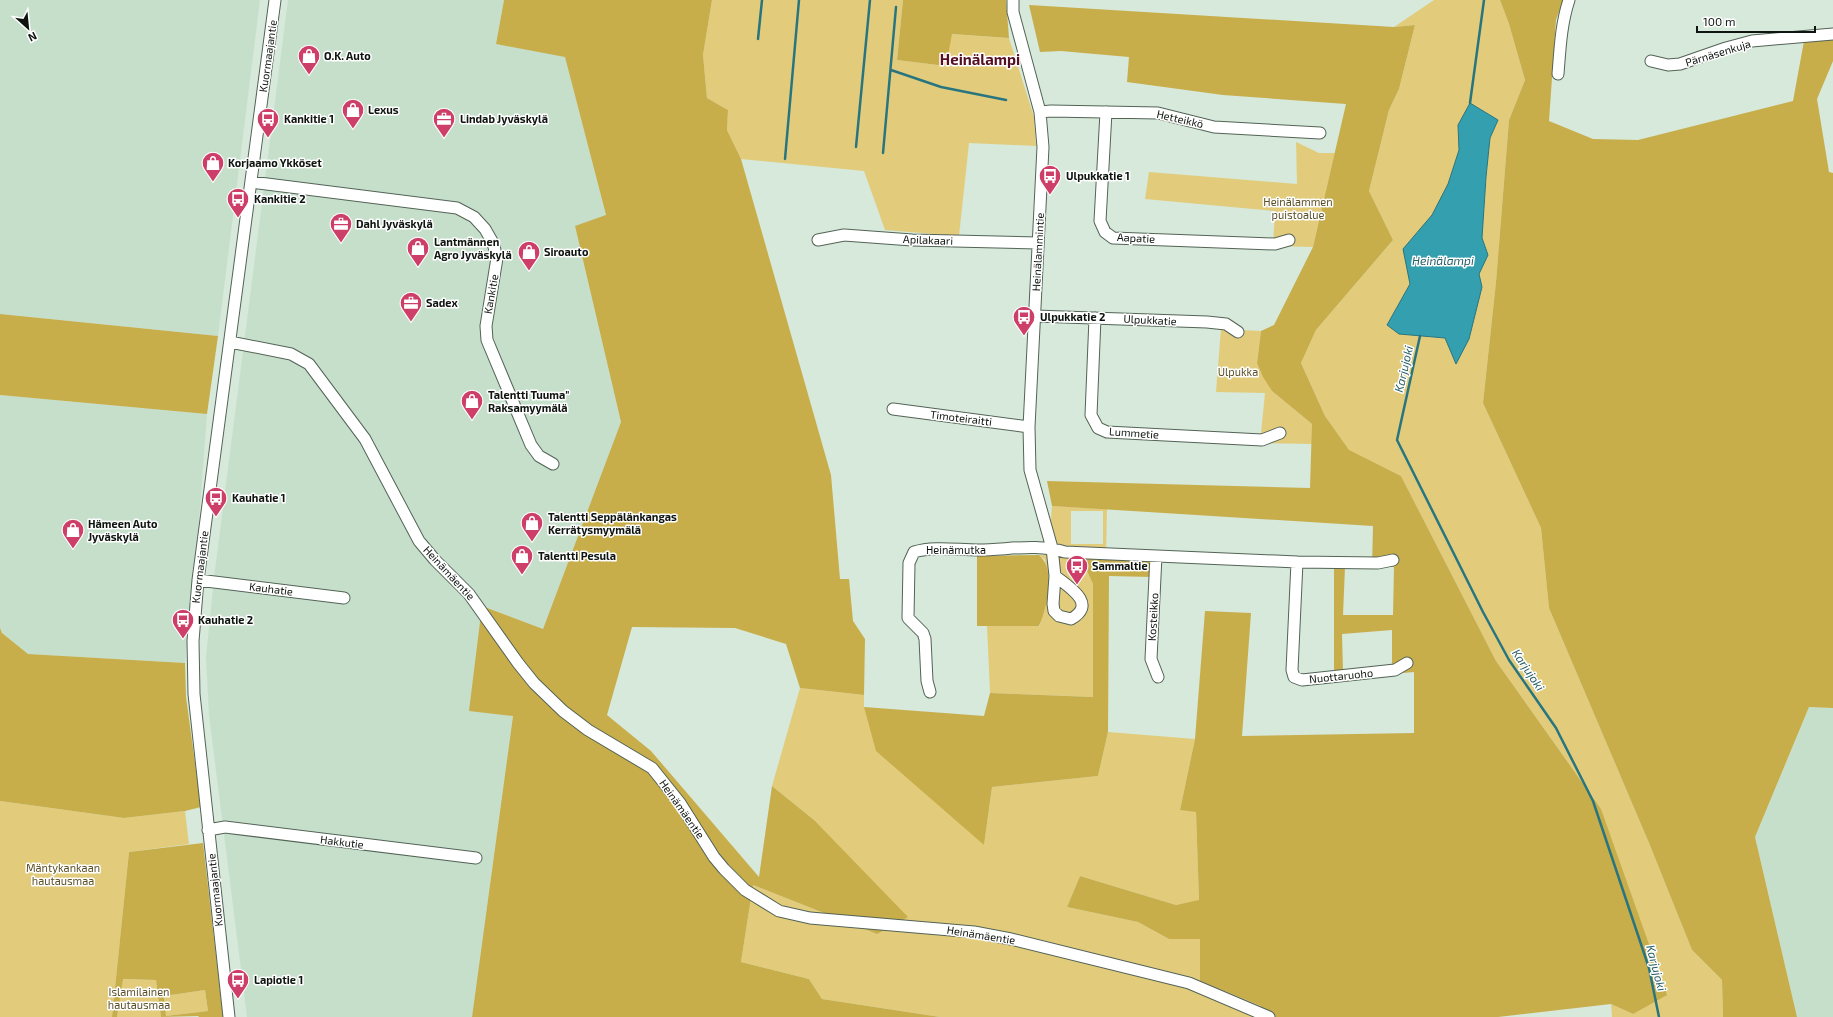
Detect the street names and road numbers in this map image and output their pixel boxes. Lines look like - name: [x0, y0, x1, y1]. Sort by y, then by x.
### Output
- street label: Kuormaajantie: [256, 19, 280, 93]
- street label: Pärnäsenkuja: [1683, 36, 1753, 70]
- street label: Hetteikkö: [1155, 107, 1205, 130]
- street label: Heinälammintie: [1029, 212, 1046, 292]
- street label: Aapatie: [1117, 230, 1155, 245]
- street label: Apilakaari: [903, 232, 953, 247]
- street label: Kankitie: [481, 273, 500, 315]
- street label: Ulpukkatie: [1123, 312, 1177, 327]
- street label: Timoteiraitti: [929, 407, 993, 428]
- street label: Lummetie: [1109, 424, 1159, 441]
- street label: Kuormaajantie: [189, 530, 211, 604]
- street label: Heinämäentie: [421, 543, 478, 602]
- street label: Heinämutka: [926, 543, 986, 556]
- street label: Kauhatie: [248, 579, 294, 598]
- street label: Kosteikko: [1145, 593, 1160, 641]
- street label: Nuottaruoho: [1308, 666, 1374, 685]
- street label: Heinämäentie: [657, 777, 708, 841]
- street label: Hakkutie: [320, 832, 365, 851]
- street label: Kuormaajantie: [204, 853, 226, 927]
- street label: Heinämäentie: [946, 923, 1016, 946]

